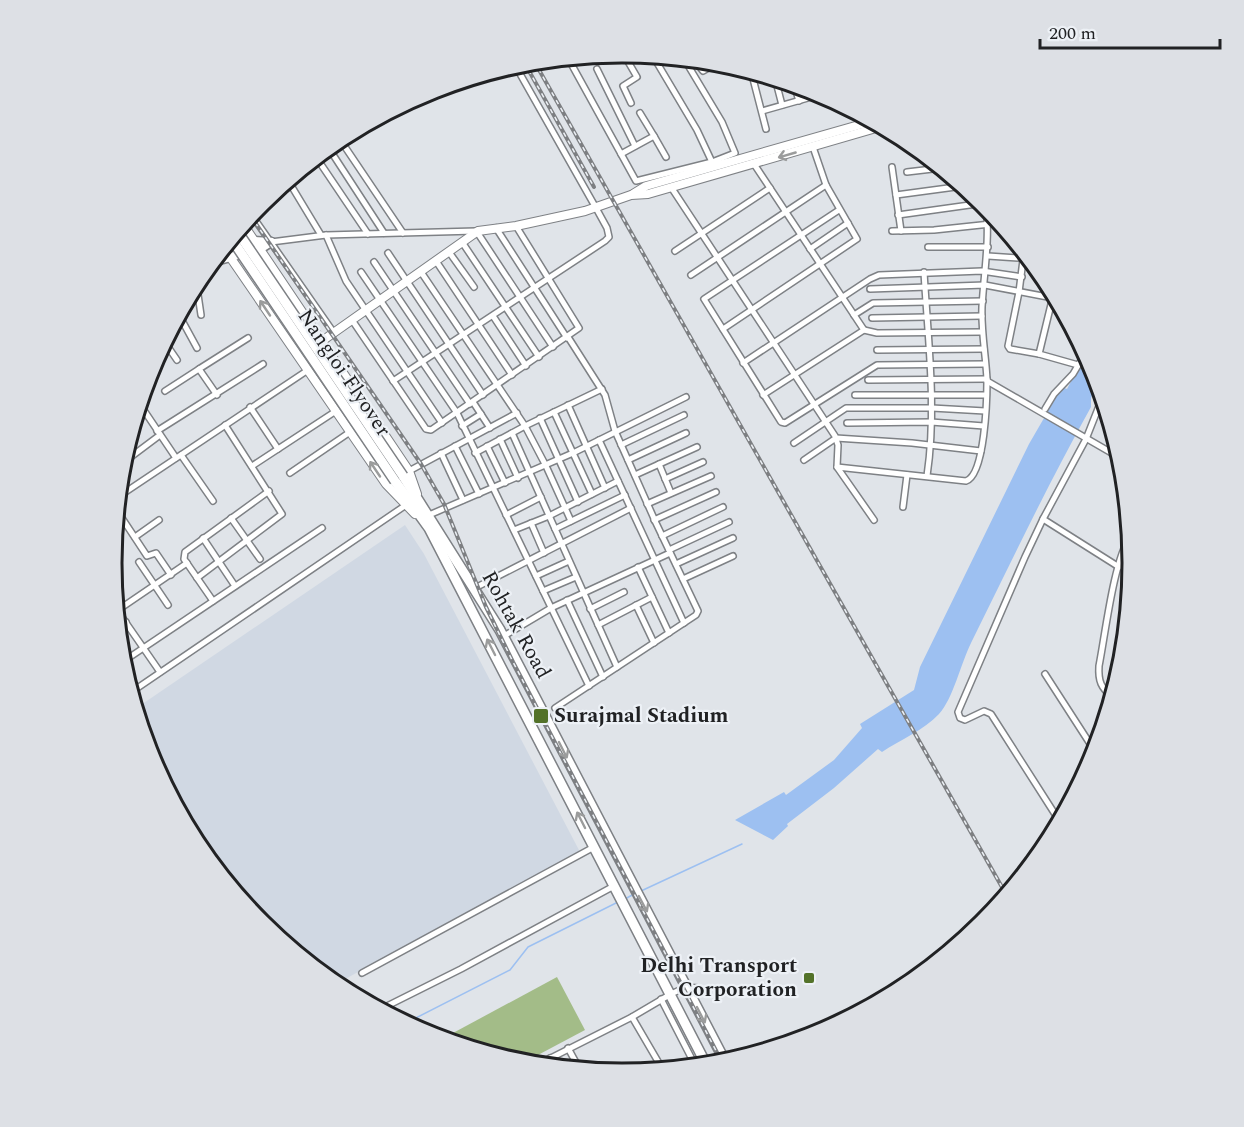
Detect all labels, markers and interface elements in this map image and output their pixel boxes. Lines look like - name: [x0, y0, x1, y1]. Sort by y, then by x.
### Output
- scale bar: [1040, 12, 1220, 50]
- text: 200 m: [1049, 20, 1096, 47]
- one-way arrow: [778, 150, 797, 161]
- one-way arrow: [259, 300, 271, 317]
- street label: Nangloi Flyover: [289, 303, 399, 443]
- one-way arrow: [369, 461, 381, 478]
- street label: Rohtak Road: [473, 565, 559, 685]
- one-way arrow: [485, 639, 496, 657]
- place label: Surajmal Stadium: [554, 700, 729, 732]
- marker: Surajmal Stadium: [532, 707, 550, 725]
- one-way arrow: [557, 741, 569, 758]
- one-way arrow: [574, 812, 586, 830]
- one-way arrow: [638, 895, 649, 913]
- place label: Delhi Transport Corporation: [640, 950, 797, 1006]
- marker: Delhi Transport Corporation: [802, 971, 816, 985]
- one-way arrow: [696, 1006, 707, 1024]

